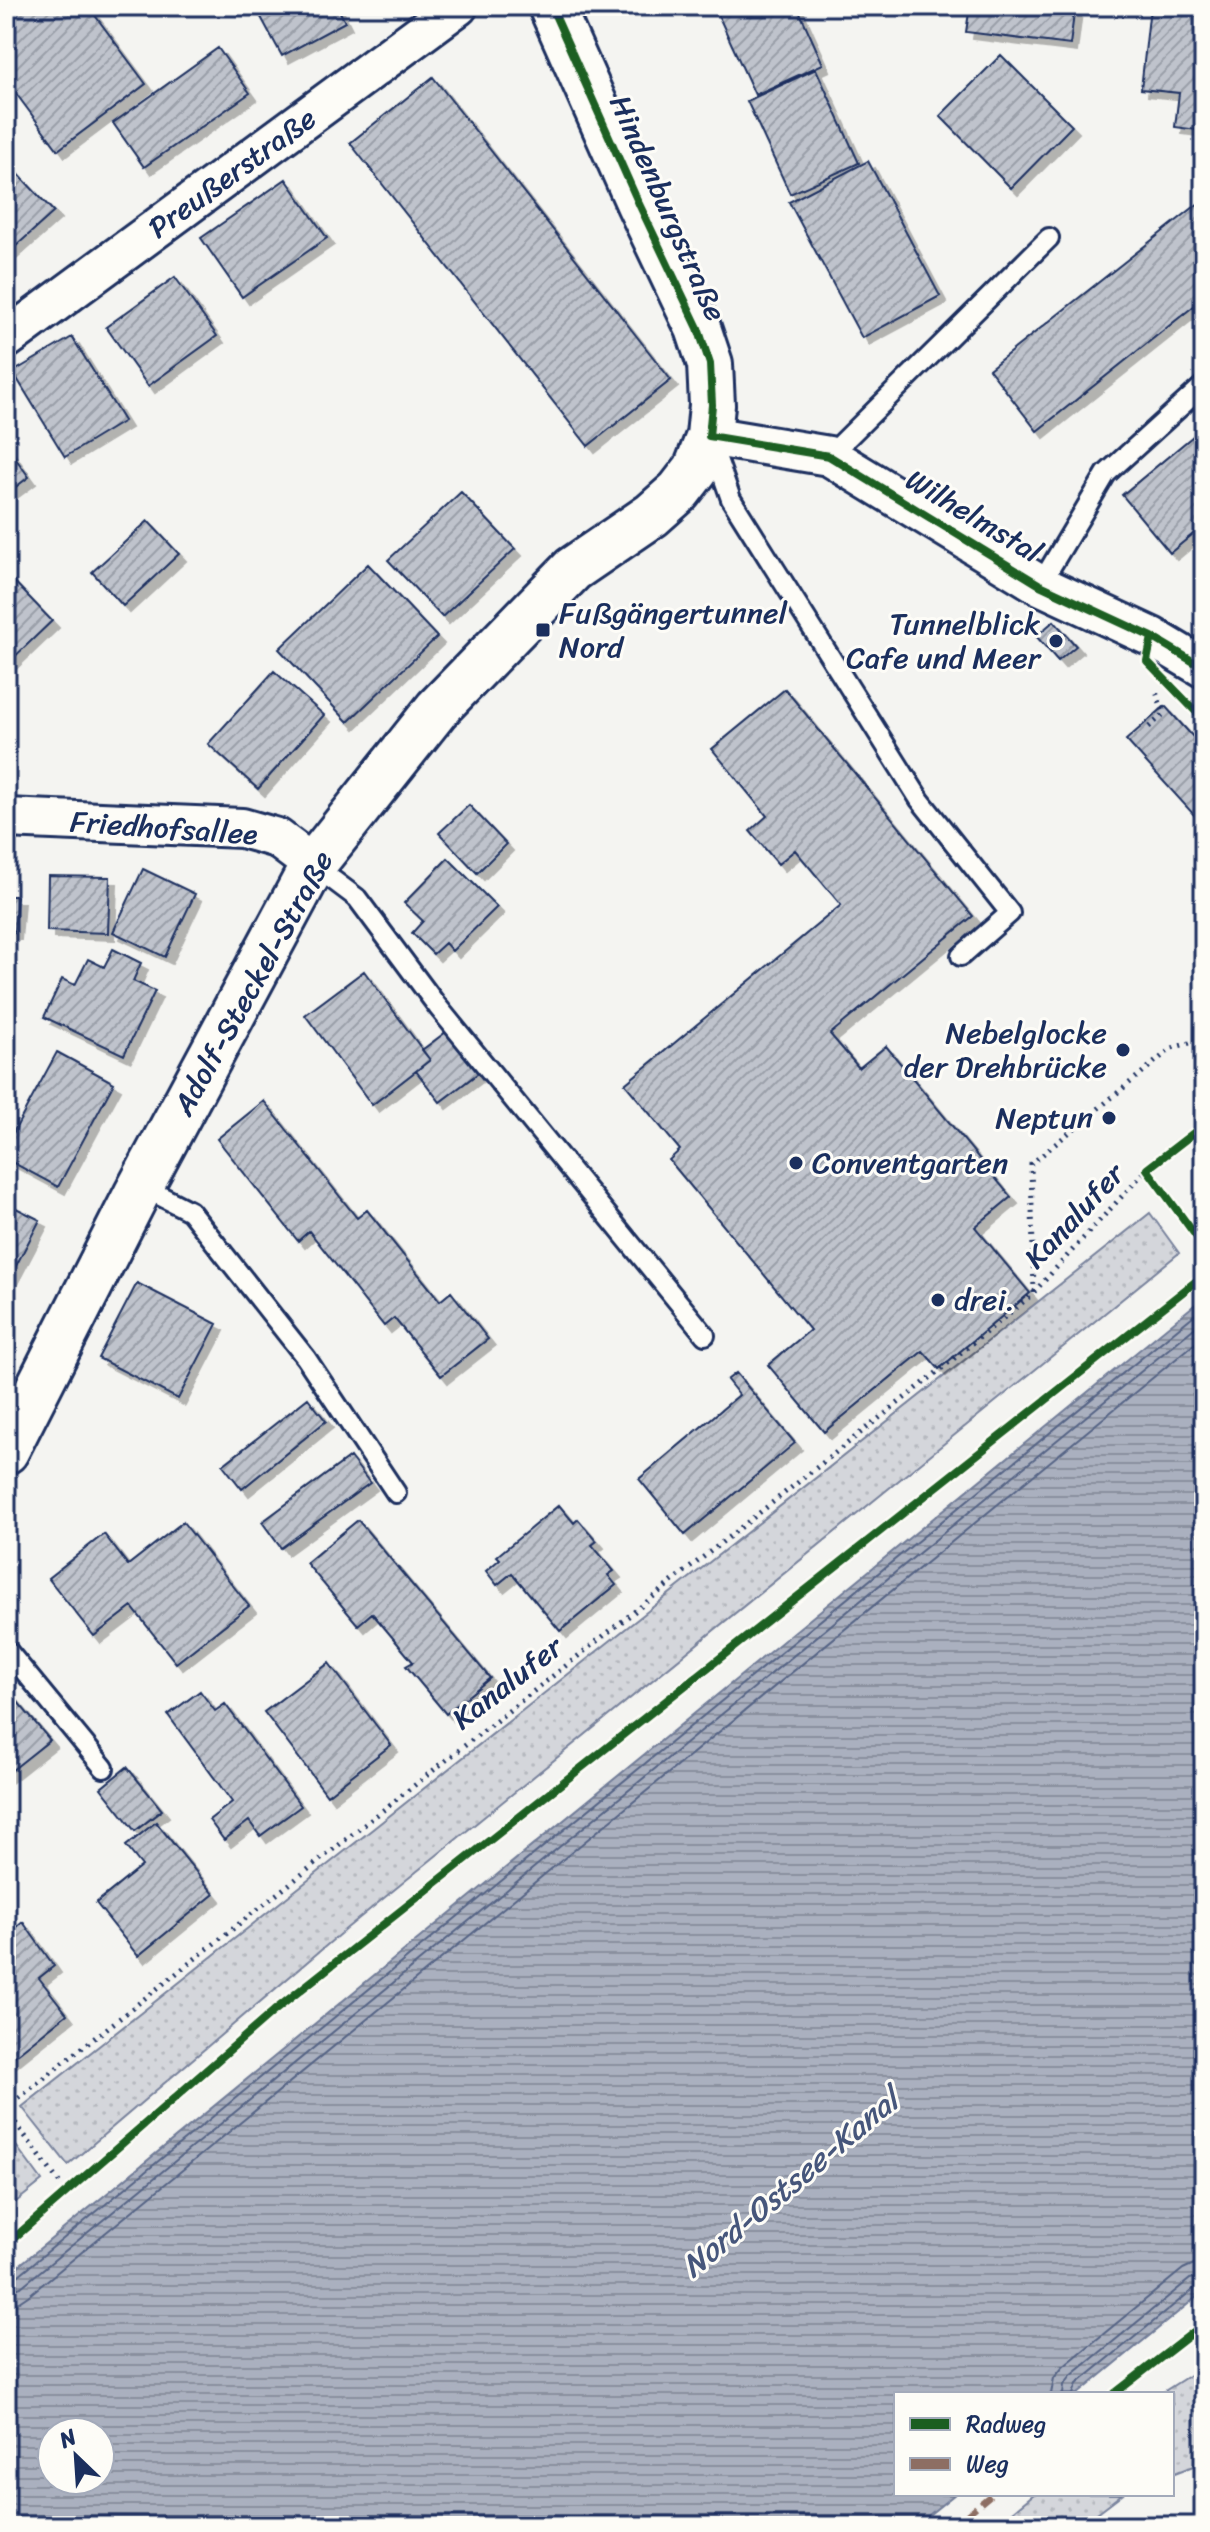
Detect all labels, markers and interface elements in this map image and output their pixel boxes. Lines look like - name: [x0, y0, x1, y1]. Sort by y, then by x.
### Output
- street label: Hindenburgstraße: [594, 86, 742, 330]
- street label: Preußerstraße: [136, 93, 328, 253]
- street label: Wilhelmstal: [895, 454, 1054, 579]
- place label: Fußgängertunnel Nord: [559, 586, 788, 674]
- place label: Tunnelblick Cafe und Meer: [846, 597, 1042, 685]
- marker: Fußgängertunnel Nord: [534, 621, 552, 639]
- marker: Tunnelblick Cafe und Meer: [1047, 632, 1065, 650]
- street label: Friedhofsallee: [68, 795, 260, 861]
- street label: Adolf-Steckel-Straße: [157, 840, 349, 1127]
- place label: Nebelglocke der Drehbrücke: [904, 1006, 1107, 1094]
- marker: Nebelglocke der Drehbrücke: [1114, 1041, 1132, 1059]
- place label: Neptun: [995, 1091, 1093, 1145]
- marker: Neptun: [1100, 1109, 1118, 1127]
- place label: Conventgarten: [812, 1136, 1008, 1190]
- street label: Kanalufer: [1010, 1149, 1139, 1282]
- marker: Conventgarten: [787, 1154, 805, 1172]
- place label: drei.: [954, 1273, 1015, 1327]
- marker: drei.: [929, 1291, 947, 1309]
- street label: Kanalufer: [439, 1621, 576, 1744]
- water label: Nord-Ostsee-Kanal: [668, 2070, 918, 2293]
- legend: [894, 2392, 1174, 2496]
- text: Radweg: [966, 2403, 1046, 2445]
- north arrow: [36, 2416, 116, 2496]
- text: N: [52, 2417, 84, 2460]
- text: Weg: [966, 2443, 1009, 2485]

